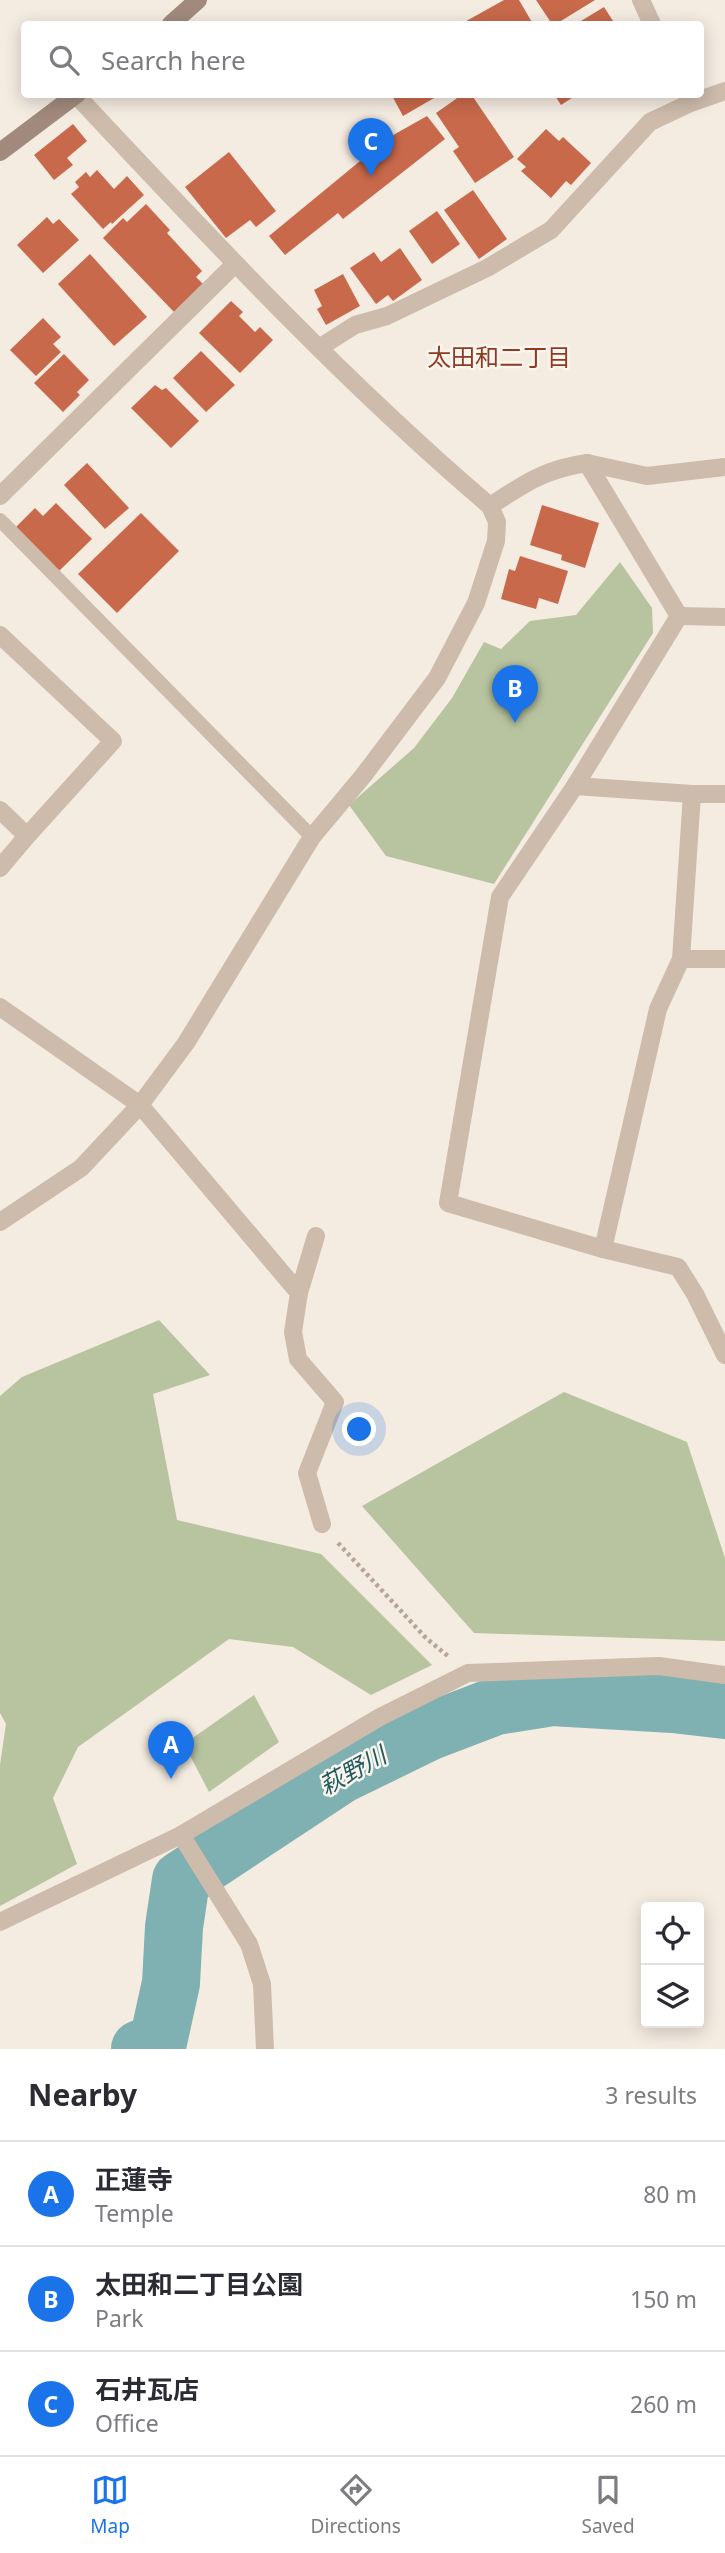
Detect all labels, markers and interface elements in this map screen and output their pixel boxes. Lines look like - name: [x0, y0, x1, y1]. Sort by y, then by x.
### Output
- search box: [21, 21, 704, 98]
- icon: search: [45, 41, 83, 79]
- text: Search here: [101, 42, 246, 78]
- pin: C: [348, 118, 394, 176]
- district label: 太田和二丁目: [427, 340, 571, 373]
- pin: B: [492, 665, 538, 723]
- your location: [342, 1412, 376, 1446]
- pin: A: [148, 1721, 194, 1779]
- water label: 萩野川: [313, 1736, 394, 1802]
- map controls: [641, 1902, 704, 2028]
- button: locate: [641, 1902, 704, 1965]
- button: layers: [641, 1965, 704, 2028]
- text: Nearby: [28, 2074, 137, 2115]
- text: 3 results: [605, 2079, 697, 2111]
- text: 正蓮寺: [95, 2161, 173, 2197]
- text: A: [43, 2178, 59, 2210]
- text: 80 m: [643, 2178, 697, 2210]
- text: Temple: [95, 2197, 174, 2229]
- text: 太田和二丁目公園: [95, 2266, 303, 2302]
- text: B: [43, 2283, 59, 2315]
- text: 150 m: [630, 2283, 697, 2315]
- text: Park: [95, 2302, 144, 2334]
- text: 石井瓦店: [95, 2371, 199, 2407]
- text: C: [44, 2388, 58, 2420]
- text: 260 m: [630, 2388, 697, 2420]
- text: Office: [95, 2407, 159, 2439]
- tab: Map: [90, 2471, 130, 2539]
- tab: Directions: [311, 2471, 401, 2539]
- tab: Saved: [581, 2471, 635, 2539]

